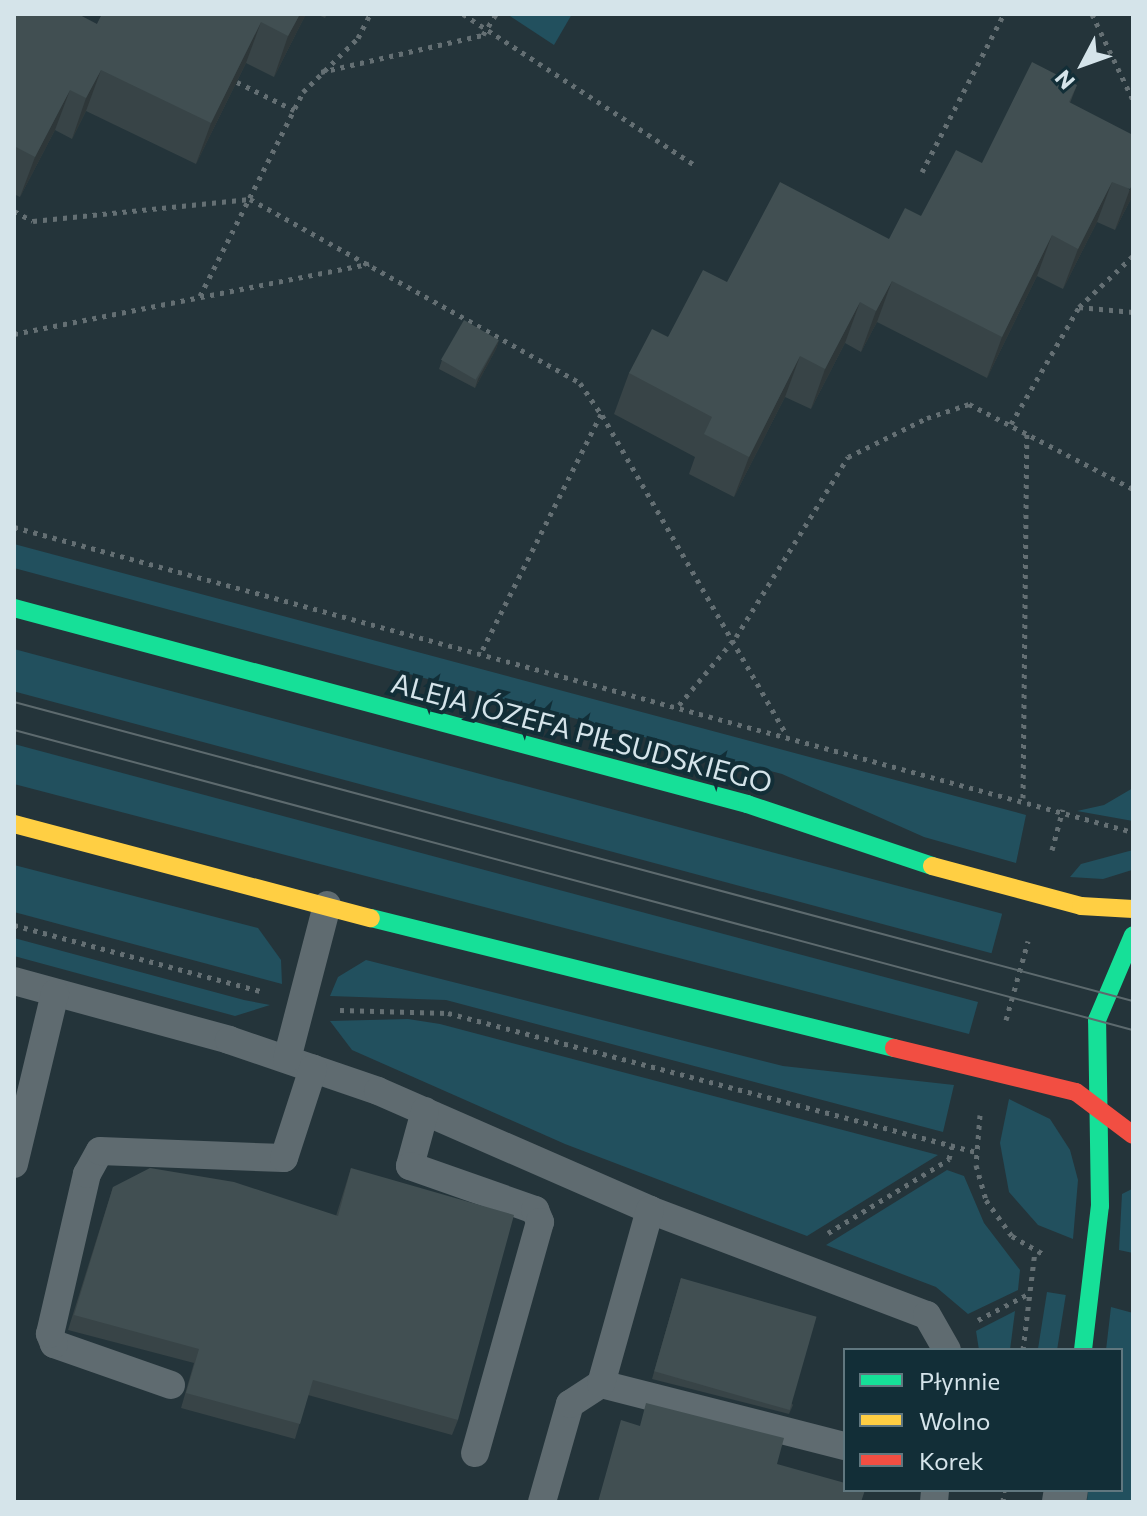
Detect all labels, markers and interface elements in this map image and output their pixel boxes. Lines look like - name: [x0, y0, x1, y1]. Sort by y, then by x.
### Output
- north arrow: [1043, 24, 1123, 104]
- text: N: [1049, 65, 1080, 95]
- street label: ALEJA JÓZEFA PIŁSUDSKIEGO: [388, 665, 776, 799]
- legend: [843, 1348, 1123, 1492]
- text: Płynnie: [919, 1366, 1000, 1395]
- text: Wolno: [919, 1406, 990, 1435]
- text: Korek: [919, 1446, 983, 1475]

